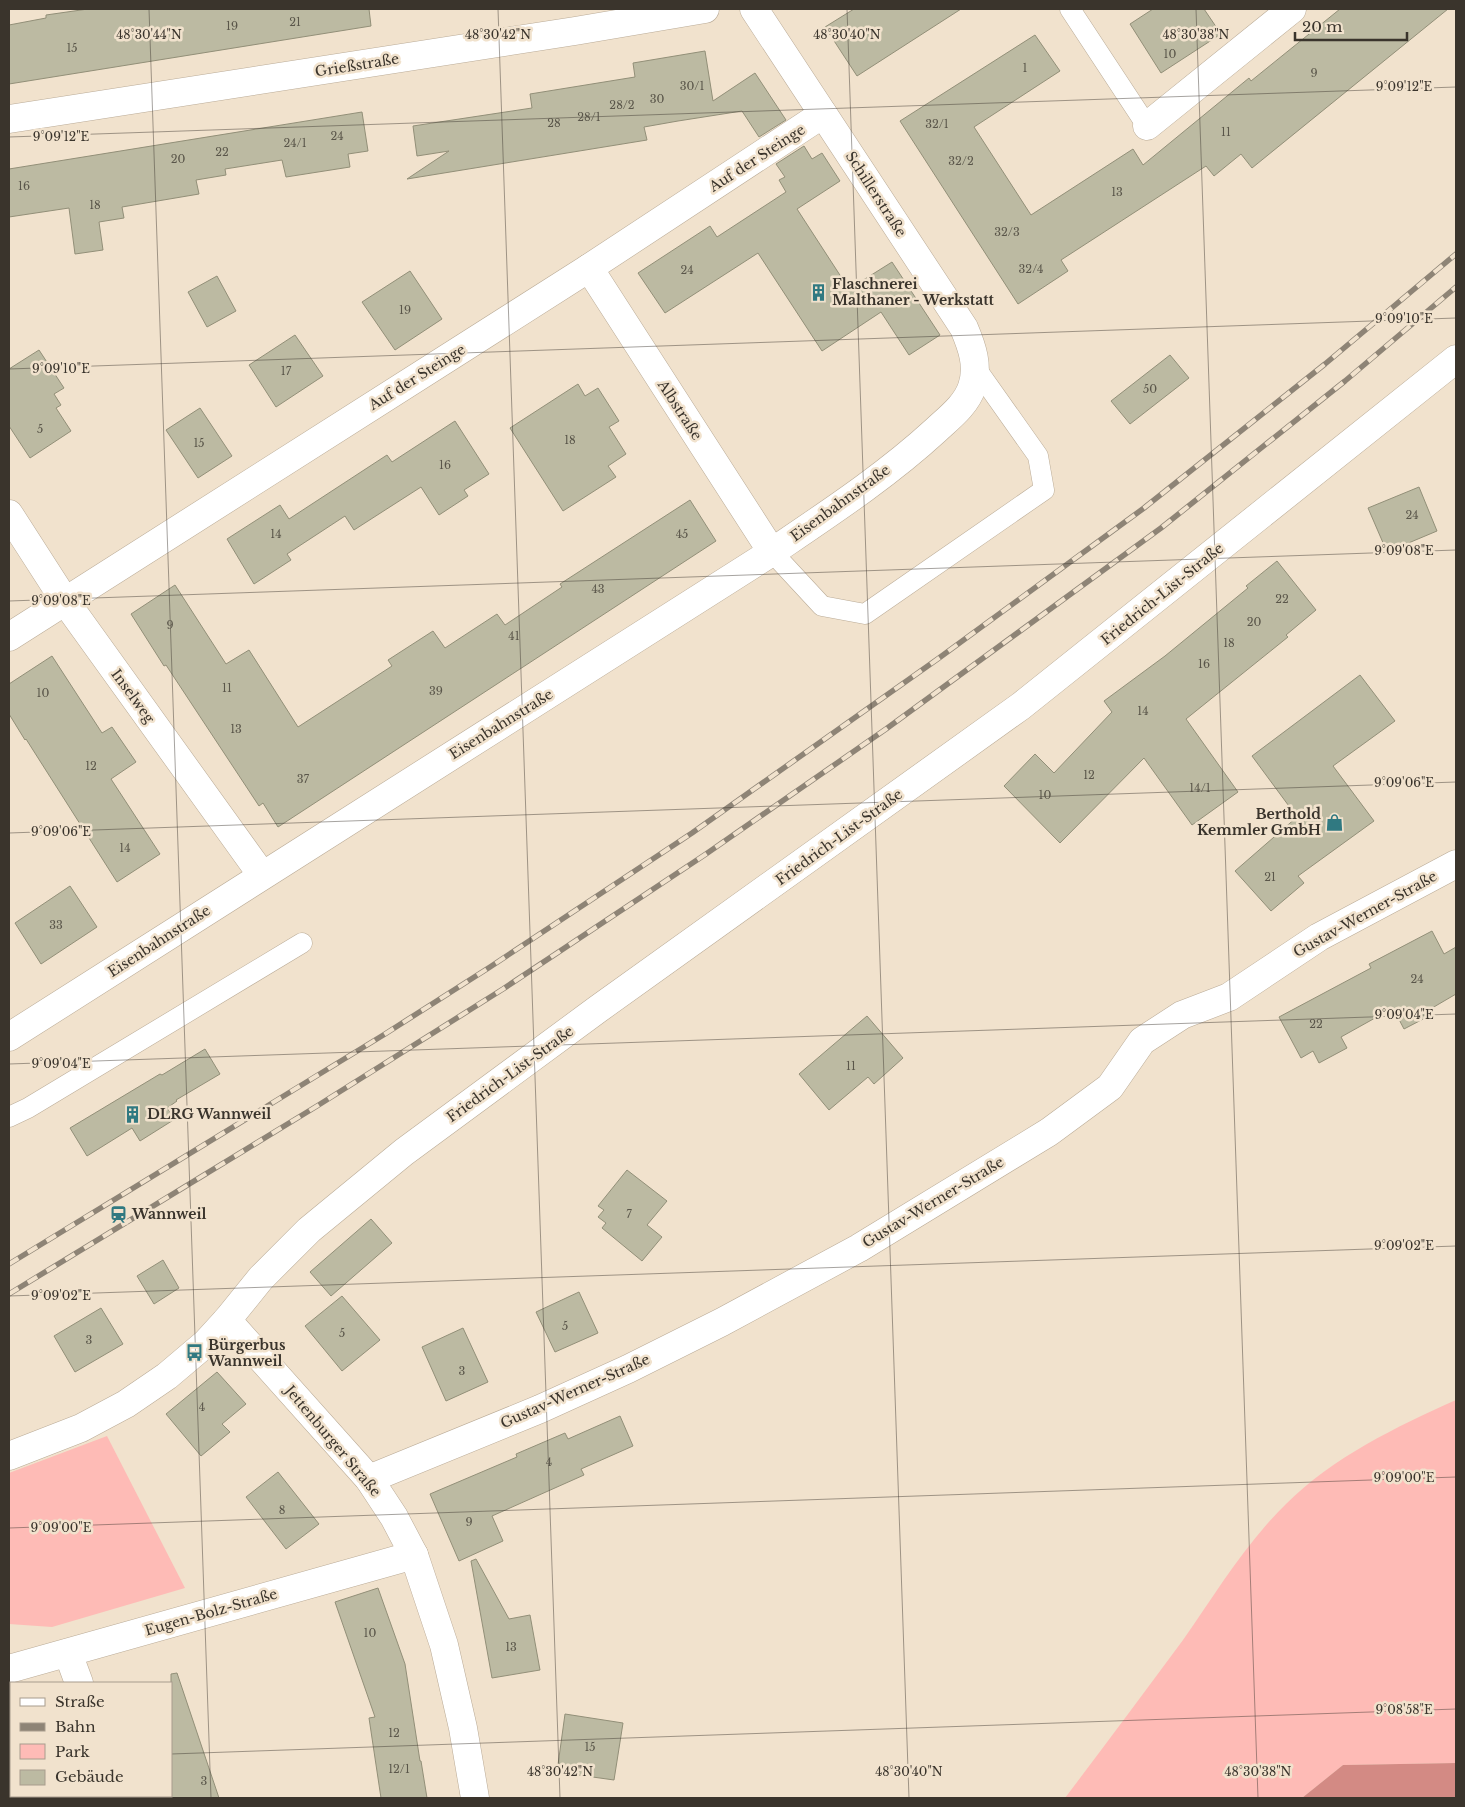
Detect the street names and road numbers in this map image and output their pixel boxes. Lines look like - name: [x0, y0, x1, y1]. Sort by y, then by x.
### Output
- street label: Grießstraße: [314, 49, 400, 81]
- street label: Auf der Steinge: [705, 120, 808, 196]
- street label: Schillerstraße: [842, 148, 910, 240]
- street label: Auf der Steinge: [364, 340, 469, 414]
- street label: Albstraße: [653, 376, 706, 443]
- street label: Eisenbahnstraße: [787, 461, 893, 545]
- street label: Friedrich-List-Straße: [1097, 539, 1227, 649]
- street label: Inselweg: [107, 665, 159, 727]
- street label: Eisenbahnstraße: [446, 685, 556, 763]
- street label: Friedrich-List-Straße: [772, 785, 906, 889]
- street label: Gustav-Werner-Straße: [1290, 867, 1440, 961]
- street label: Eisenbahnstraße: [104, 901, 214, 981]
- street label: Friedrich-List-Straße: [443, 1022, 577, 1126]
- street label: Gustav-Werner-Straße: [859, 1153, 1007, 1251]
- street label: Gustav-Werner-Straße: [498, 1350, 652, 1432]
- street label: Jettenburger Straße: [280, 1380, 385, 1500]
- street label: Eugen-Bolz-Straße: [143, 1584, 279, 1640]

